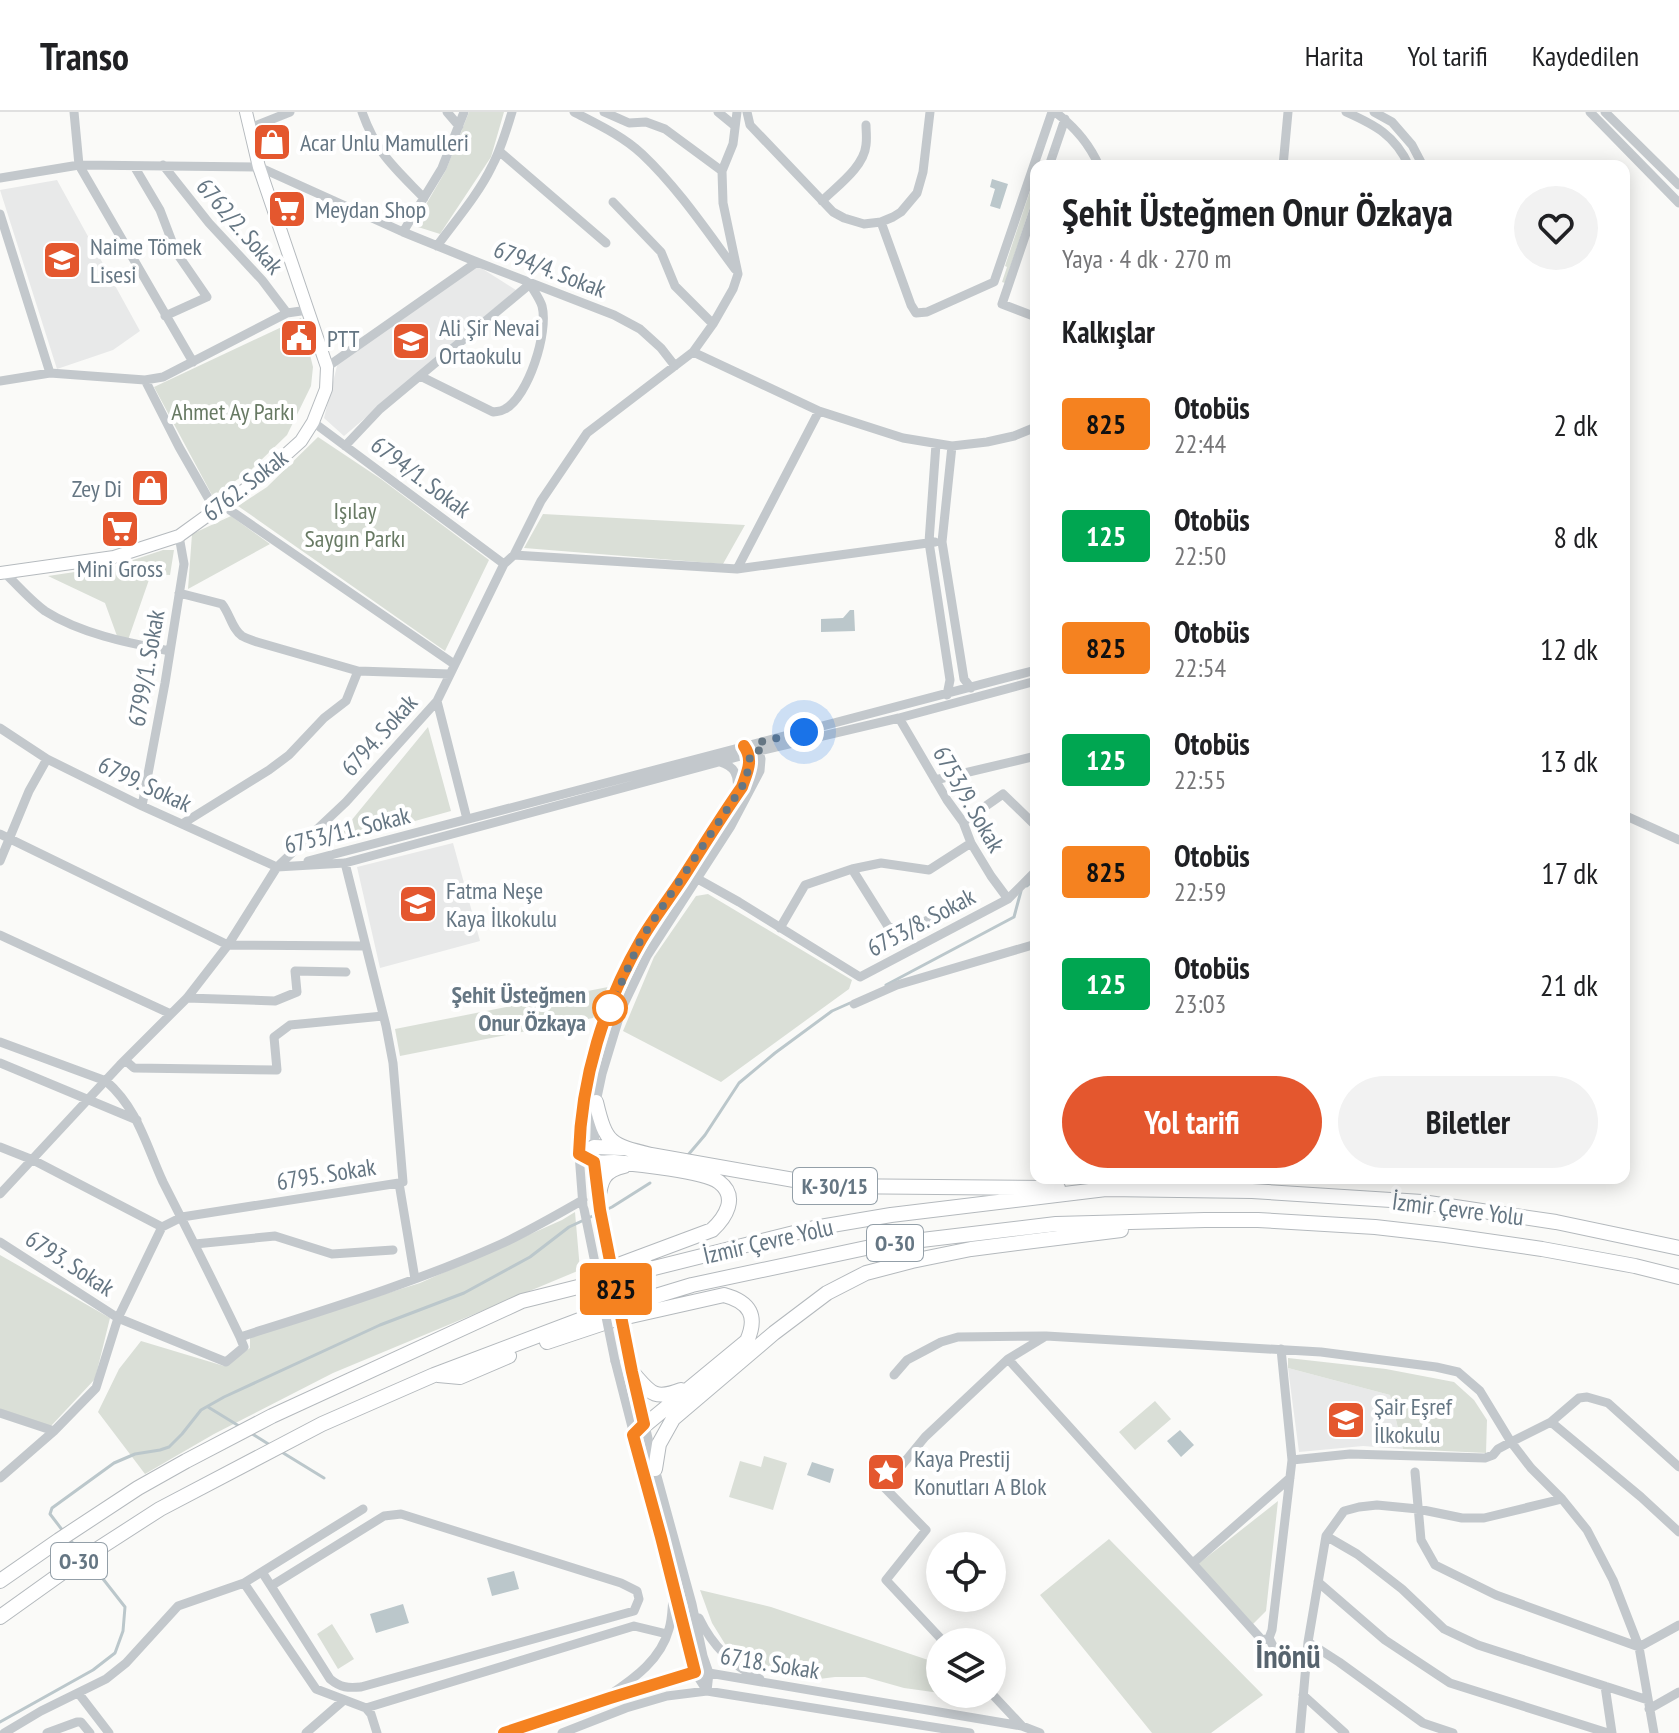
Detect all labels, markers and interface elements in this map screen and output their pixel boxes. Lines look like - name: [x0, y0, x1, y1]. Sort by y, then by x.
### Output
- text: Transo: [40, 31, 129, 80]
- text: Harita: [1305, 37, 1364, 74]
- text: Yol tarifi: [1408, 37, 1488, 74]
- text: Kaydedilen: [1532, 37, 1639, 74]
- shop icon: Acar Unlu Mamulleri: [251, 121, 293, 163]
- place label: Acar Unlu Mamulleri: [300, 127, 469, 158]
- street label: 6762/2. Sokak: [190, 171, 291, 281]
- button: heart: [1514, 186, 1598, 270]
- text: Şehit Üsteğmen Onur Özkaya: [1062, 187, 1453, 236]
- supermarket icon: Meydan Shop: [266, 188, 308, 230]
- place label: Meydan Shop: [315, 194, 426, 225]
- place label: Naime Tömek Lisesi: [90, 231, 203, 290]
- street label: 6794/4. Sokak: [489, 233, 611, 305]
- school or university icon: Naime Tömek Lisesi: [41, 239, 83, 281]
- text: Yaya · 4 dk · 270 m: [1062, 242, 1232, 275]
- place label: Ali Şir Nevai Ortaokulu: [439, 312, 540, 371]
- text: Kalkışlar: [1062, 312, 1155, 351]
- public building icon: PTT: [278, 317, 320, 359]
- school or university icon: Ali Şir Nevai Ortaokulu: [390, 320, 432, 362]
- place label: PTT: [327, 323, 360, 354]
- text: Otobüs: [1174, 388, 1250, 427]
- park label: Ahmet Ay Parkı: [171, 396, 295, 427]
- text: 825: [1086, 405, 1126, 442]
- text: 2 dk: [1554, 405, 1598, 444]
- text: 22:44: [1174, 427, 1226, 460]
- street label: 6794/1. Sokak: [365, 429, 478, 525]
- street label: 6762. Sokak: [196, 442, 294, 528]
- shop icon: Zey Di: [129, 467, 171, 509]
- place label: Zey Di: [72, 473, 122, 504]
- park label: Işılay Saygın Parkı: [305, 495, 405, 554]
- text: Otobüs: [1174, 500, 1250, 539]
- supermarket icon: Mini Gross: [99, 508, 141, 550]
- text: 125: [1086, 517, 1126, 554]
- text: 8 dk: [1554, 517, 1598, 556]
- text: 22:50: [1174, 539, 1226, 572]
- place label: Mini Gross: [77, 553, 163, 584]
- street label: 6799/1. Sokak: [121, 607, 172, 729]
- text: Otobüs: [1174, 612, 1250, 651]
- text: 825: [1086, 629, 1126, 666]
- text: 12 dk: [1540, 629, 1598, 668]
- text: 22:54: [1174, 651, 1226, 684]
- street label: 6794. Sokak: [334, 687, 424, 782]
- your location: [784, 712, 824, 752]
- text: Otobüs: [1174, 724, 1250, 763]
- street label: 6753/9. Sokak: [926, 740, 1012, 858]
- text: 125: [1086, 741, 1126, 778]
- text: 13 dk: [1540, 741, 1598, 780]
- street label: 6799. Sokak: [93, 749, 197, 819]
- text: 22:55: [1174, 763, 1226, 796]
- street label: 6753/11. Sokak: [281, 799, 414, 861]
- text: Otobüs: [1174, 836, 1250, 875]
- text: 825: [1086, 853, 1126, 890]
- text: 17 dk: [1541, 853, 1598, 892]
- place label: Fatma Neşe Kaya İlkokulu: [446, 875, 557, 934]
- text: 22:59: [1174, 875, 1226, 908]
- street label: 6753/8. Sokak: [862, 880, 981, 963]
- school or university icon: Fatma Neşe Kaya İlkokulu: [397, 883, 439, 925]
- text: Otobüs: [1174, 948, 1250, 987]
- text: 125: [1086, 965, 1126, 1002]
- text: 21 dk: [1540, 965, 1598, 1004]
- place label: Şehit Üsteğmen Onur Özkaya: [452, 979, 586, 1038]
- text: 23:03: [1174, 987, 1226, 1020]
- marker: Şehit Üsteğmen Onur Özkaya: [593, 991, 627, 1025]
- button: Yol tarifi: [1062, 1076, 1322, 1168]
- button: Biletler: [1338, 1076, 1598, 1168]
- street label: 6795. Sokak: [274, 1151, 378, 1197]
- road number: K-30/15: [793, 1168, 877, 1204]
- street label: İzmir Çevre Yolu: [1390, 1186, 1526, 1232]
- street label: İzmir Çevre Yolu: [700, 1211, 836, 1271]
- street label: 6793. Sokak: [20, 1223, 121, 1304]
- road number: O-30: [867, 1225, 923, 1261]
- line badge: 825: [570, 1263, 662, 1315]
- text: 825: [596, 1270, 636, 1307]
- place label: Şair Eşref İlkokulu: [1374, 1391, 1453, 1450]
- school or university icon: Şair Eşref İlkokulu: [1325, 1399, 1367, 1441]
- place label: Kaya Prestij Konutları A Blok: [914, 1443, 1047, 1502]
- place icon: Kaya Prestij Konutları A Blok: [865, 1451, 907, 1493]
- map controls: [926, 1532, 1006, 1708]
- button: locate: [926, 1532, 1006, 1612]
- road number: O-30: [51, 1543, 107, 1579]
- button: layers: [926, 1628, 1006, 1708]
- district label: İnönü: [1256, 1635, 1320, 1677]
- street label: 6718. Sokak: [718, 1640, 822, 1686]

